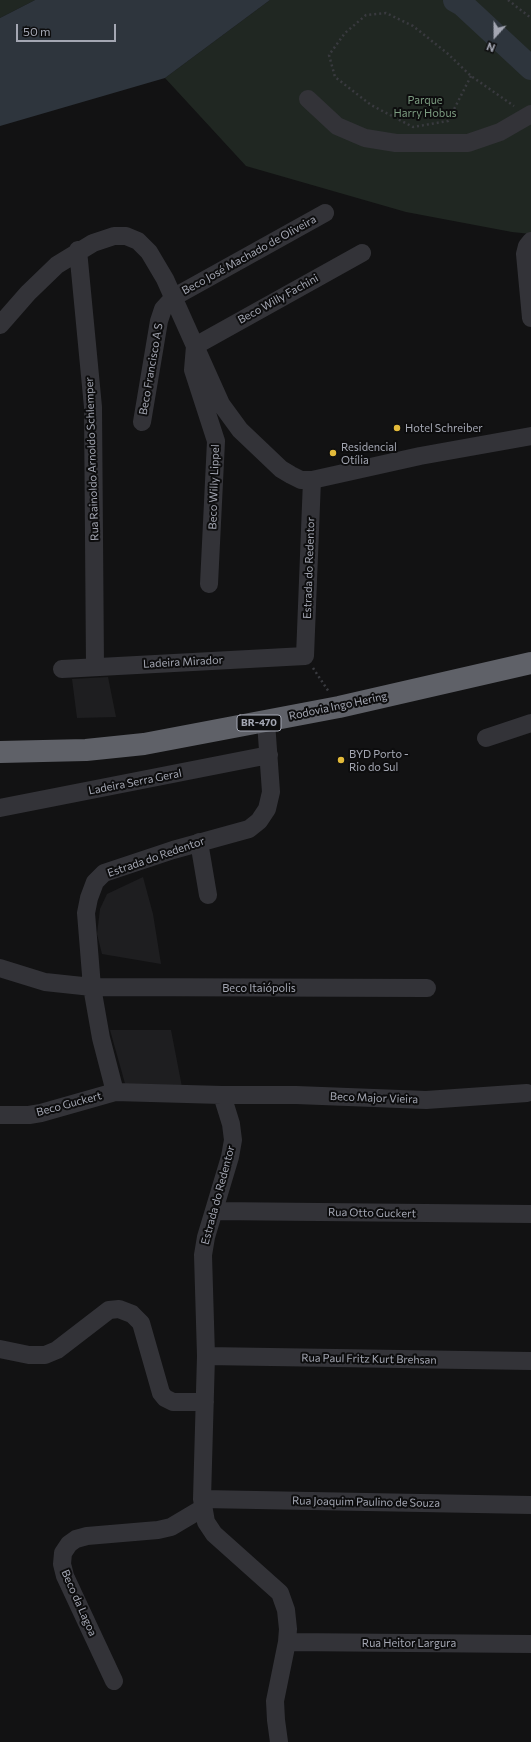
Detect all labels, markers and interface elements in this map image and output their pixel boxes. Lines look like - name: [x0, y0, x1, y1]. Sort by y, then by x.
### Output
- scale bar: [18, 16, 118, 42]
- north arrow: [475, 16, 515, 56]
- text: 50 m: [23, 24, 51, 38]
- text: N: [484, 40, 497, 55]
- park label: Parque Harry Hobus: [393, 93, 457, 119]
- street label: Beco José Machado de Oliveira: [180, 213, 318, 297]
- street label: Beco Willy Fachini: [235, 271, 321, 327]
- street label: Beco Francisco A S: [136, 322, 166, 416]
- street label: Rua Rainoldo Arnoldo Schlemper: [83, 377, 101, 541]
- place label: Hotel Schreiber: [405, 421, 483, 435]
- marker: Hotel Schreiber: [392, 423, 402, 433]
- place label: Residencial Otília: [341, 440, 397, 466]
- street label: Beco Willy Lippel: [206, 444, 222, 530]
- marker: Residencial Otília: [328, 448, 338, 458]
- street label: Estrada do Redentor: [301, 517, 317, 619]
- street label: Ladeira Mirador: [143, 653, 223, 671]
- street label: Rodovia Ingo Hering: [288, 689, 388, 723]
- road number: BR-470: [237, 715, 281, 731]
- place label: BYD Porto - Rio do Sul: [349, 747, 409, 773]
- marker: BYD Porto - Rio do Sul: [336, 755, 346, 765]
- street label: Ladeira Serra Geral: [87, 766, 183, 798]
- street label: Estrada do Redentor: [106, 834, 206, 880]
- street label: Beco Itaiópolis: [222, 981, 296, 995]
- street label: Beco Guckert: [35, 1089, 103, 1119]
- street label: Beco Major Vieira: [330, 1090, 418, 1106]
- street label: Estrada do Redentor: [198, 1144, 238, 1246]
- street label: Rua Otto Guckert: [328, 1206, 416, 1220]
- street label: Rua Paul Fritz Kurt Brehsan: [301, 1351, 437, 1367]
- street label: Rua Joaquim Paulino de Souza: [292, 1494, 440, 1510]
- street label: Beco da Lagoa: [58, 1568, 100, 1638]
- street label: Rua Heitor Largura: [362, 1636, 456, 1650]

